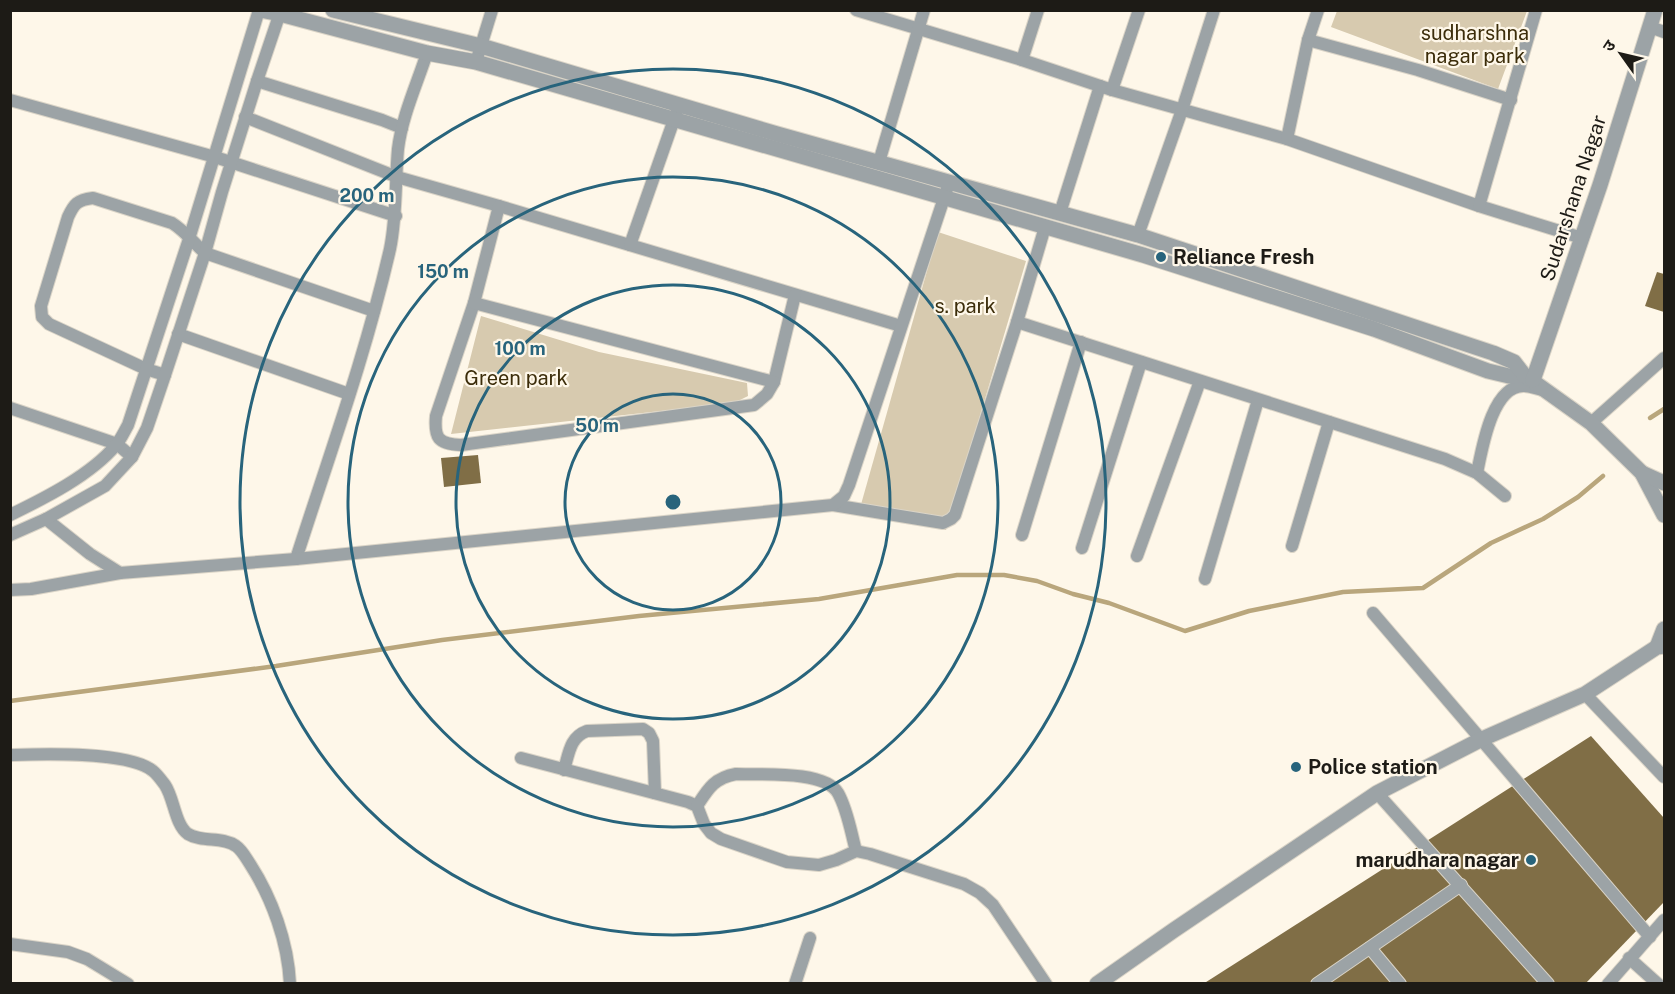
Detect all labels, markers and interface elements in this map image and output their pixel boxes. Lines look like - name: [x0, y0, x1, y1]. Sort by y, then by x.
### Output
- park label: sudharshna nagar park: [1421, 21, 1529, 68]
- north arrow: [1591, 24, 1651, 84]
- text: उ: [1598, 36, 1620, 55]
- street label: Sudarshana Nagar: [1535, 112, 1611, 284]
- text: 200 m: [340, 185, 394, 206]
- place label: Reliance Fresh: [1173, 245, 1314, 269]
- marker: Reliance Fresh: [1154, 250, 1168, 264]
- text: 150 m: [417, 261, 469, 282]
- park label: s. park: [934, 294, 996, 318]
- text: 100 m: [494, 338, 546, 359]
- park label: Green park: [464, 366, 568, 390]
- text: 50 m: [575, 415, 619, 436]
- centre of rings: [663, 492, 683, 512]
- place label: Police station: [1308, 755, 1438, 779]
- marker: Police station: [1289, 760, 1303, 774]
- place label: marudhara nagar: [1356, 848, 1519, 872]
- marker: marudhara nagar: [1524, 853, 1538, 867]

